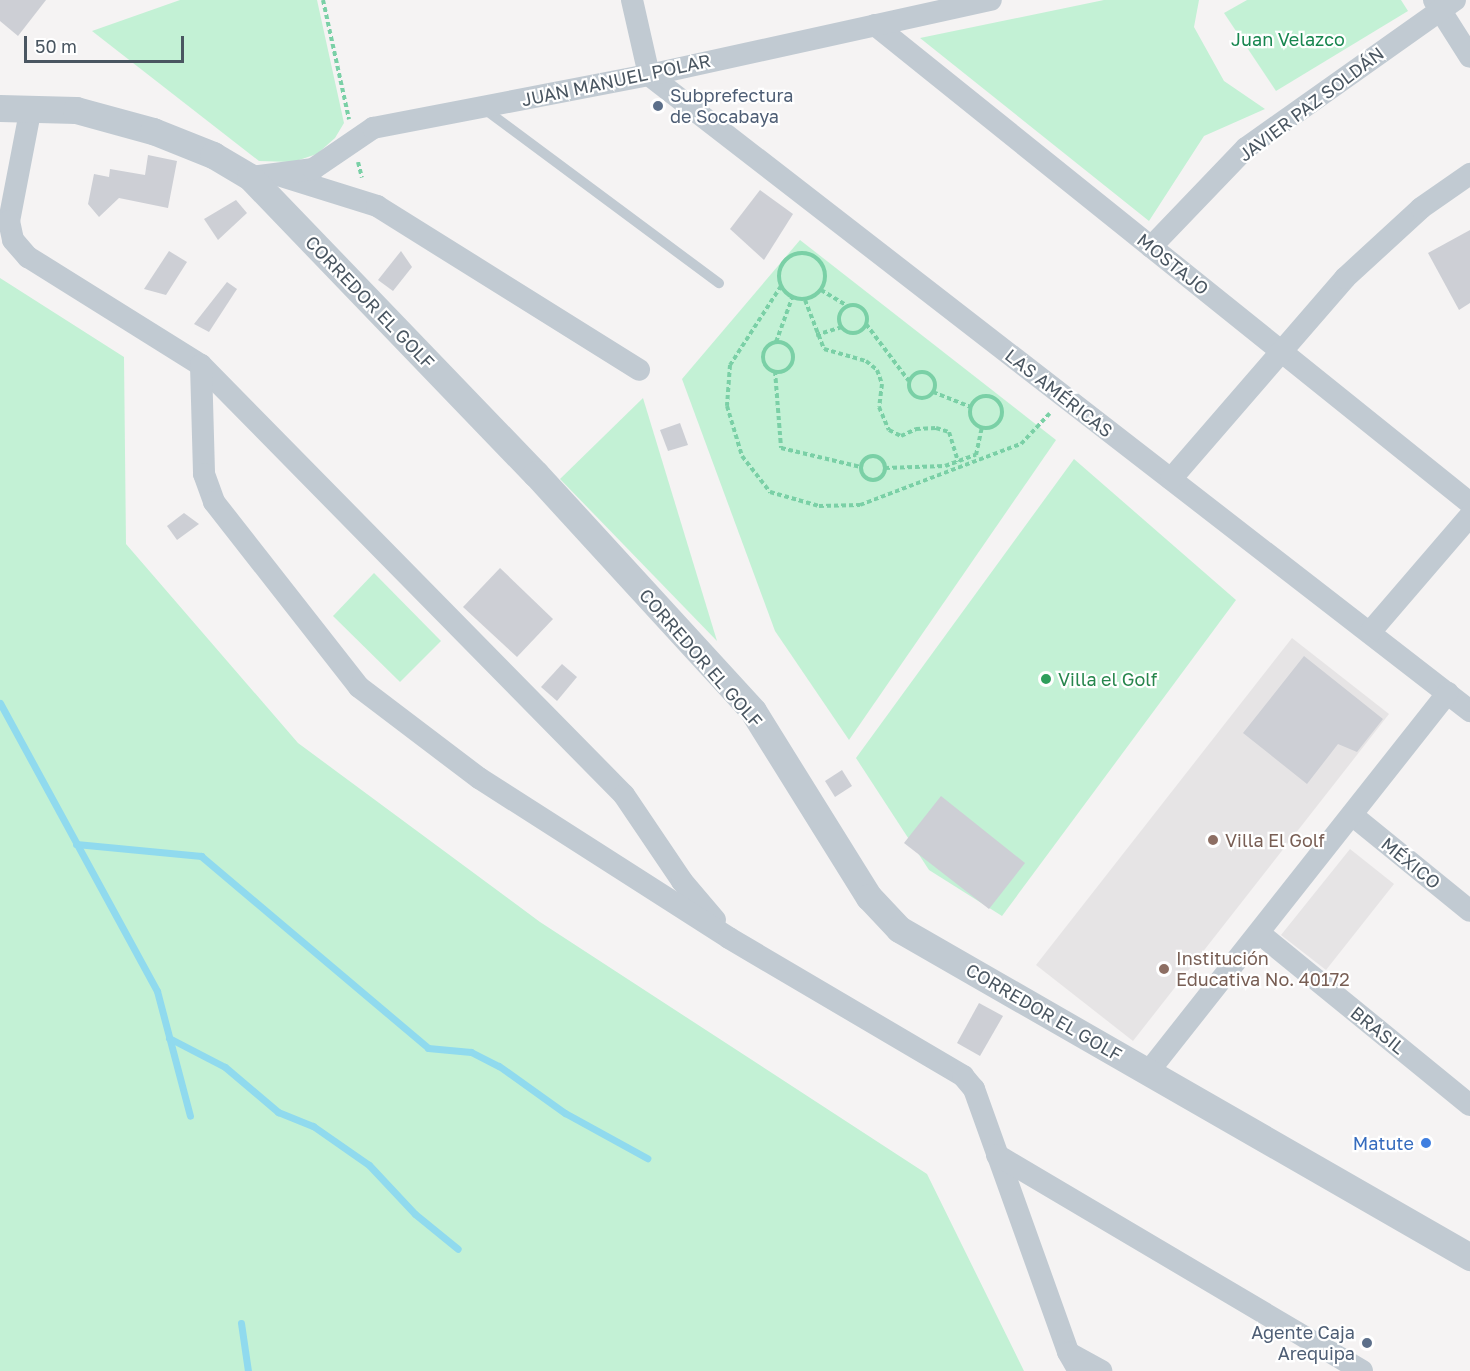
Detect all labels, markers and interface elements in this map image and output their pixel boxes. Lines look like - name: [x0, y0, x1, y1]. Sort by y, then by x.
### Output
- scale bar: [27, 24, 188, 62]
- park label: Juan Velazco: [1231, 28, 1345, 50]
- text: 50 m: [35, 35, 77, 57]
- street label: JAVIER PAZ SOLDÁN: [1234, 42, 1388, 166]
- street label: JUAN MANUEL POLAR: [519, 49, 713, 111]
- place label: Subprefectura de Socabaya: [670, 85, 793, 128]
- marker: Subprefectura de Socabaya: [651, 99, 665, 113]
- street label: MOSTAJO: [1133, 229, 1213, 299]
- street label: CORREDOR EL GOLF: [301, 231, 439, 373]
- street label: LAS AMÉRICAS: [1001, 344, 1117, 442]
- street label: CORREDOR EL GOLF: [635, 584, 767, 732]
- place label: Villa el Golf: [1058, 668, 1157, 690]
- marker: Villa el Golf: [1039, 672, 1053, 686]
- place label: Villa El Golf: [1225, 829, 1325, 851]
- marker: Villa El Golf: [1206, 833, 1220, 847]
- street label: MÉXICO: [1377, 833, 1445, 893]
- place label: Institución Educativa No. 40172: [1176, 948, 1350, 990]
- street label: CORREDOR EL GOLF: [962, 959, 1126, 1065]
- marker: Institución Educativa No. 40172: [1157, 962, 1171, 976]
- street label: BRASIL: [1346, 1002, 1410, 1058]
- place label: Matute: [1353, 1132, 1414, 1154]
- marker: Matute: [1419, 1136, 1433, 1150]
- place label: Agente Caja Arequipa: [1251, 1322, 1355, 1364]
- marker: Agente Caja Arequipa: [1360, 1336, 1374, 1350]

